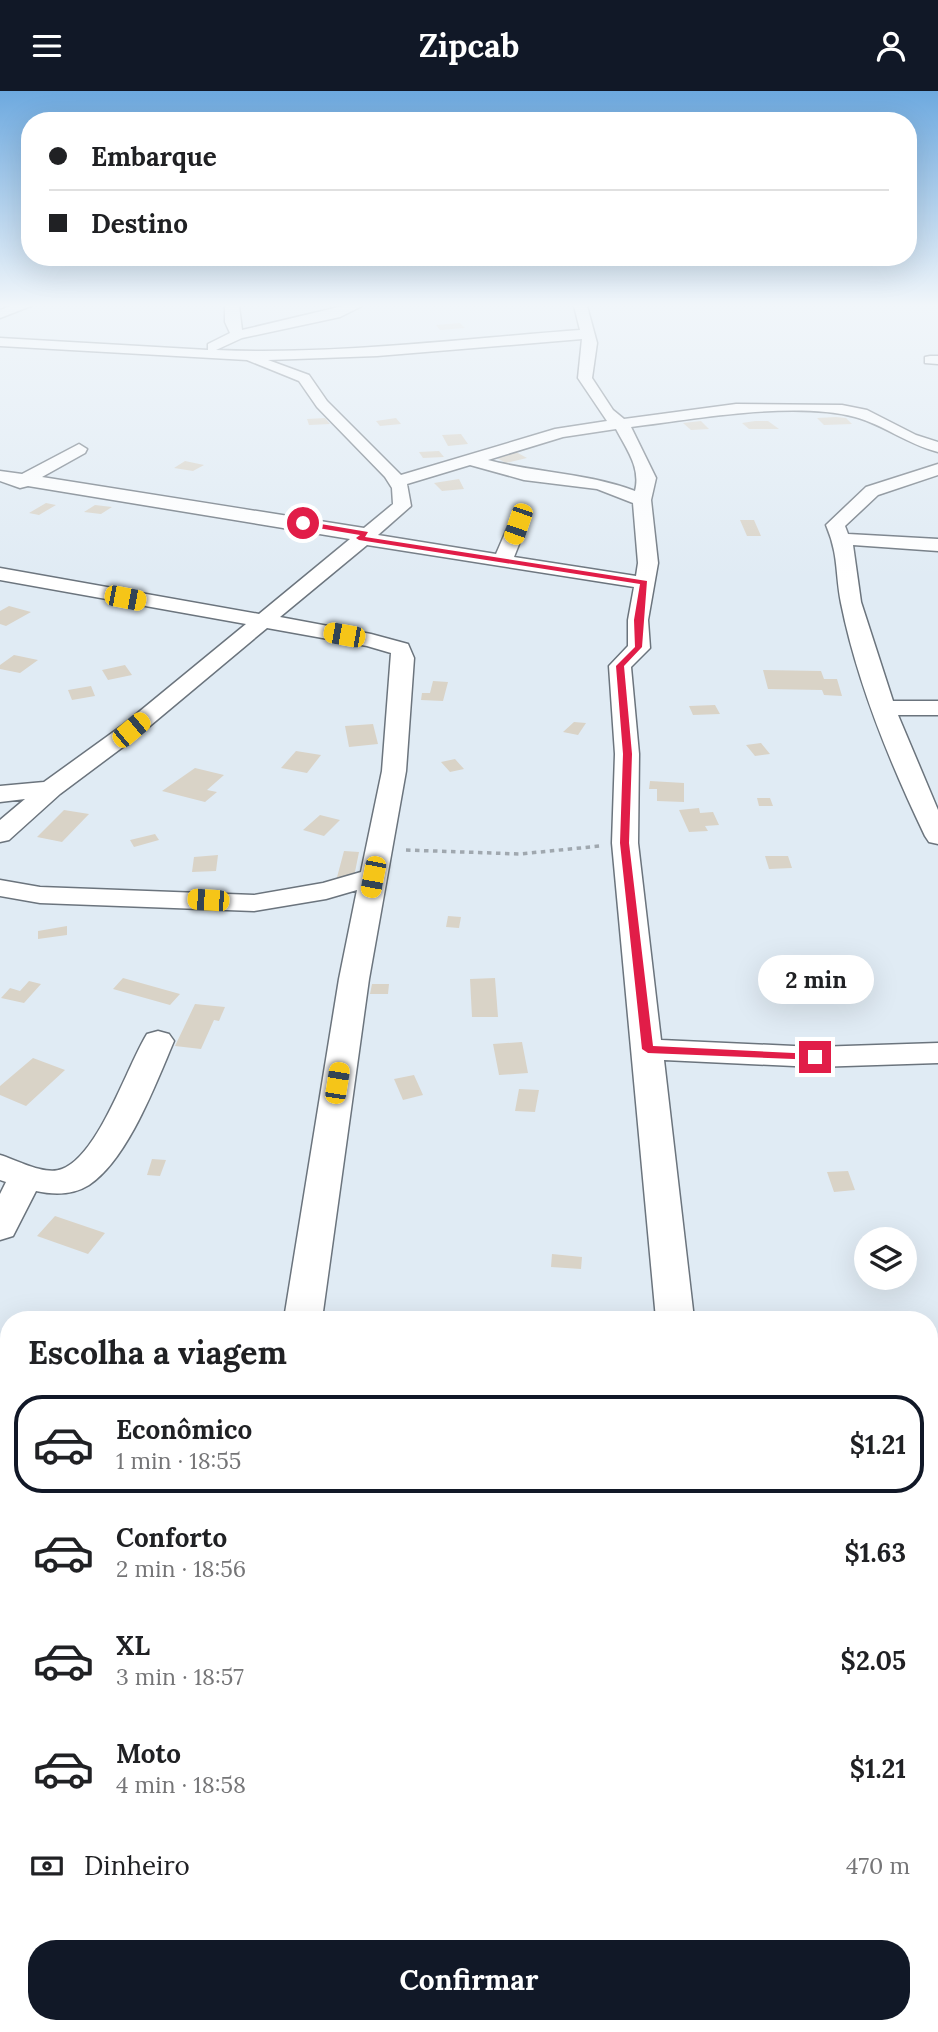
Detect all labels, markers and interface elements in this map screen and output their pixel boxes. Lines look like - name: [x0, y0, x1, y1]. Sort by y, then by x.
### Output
- text: Zipcab: [419, 25, 519, 66]
- icon: menu: [28, 27, 66, 65]
- icon: person: [872, 27, 910, 65]
- text: Embarque: [91, 140, 217, 173]
- text: Destino: [91, 207, 188, 240]
- car: [502, 501, 535, 547]
- route start: [287, 507, 319, 539]
- car: [103, 584, 148, 612]
- car: [322, 621, 367, 649]
- car: [109, 708, 154, 752]
- car: [359, 854, 388, 900]
- car: [187, 888, 230, 912]
- callout: 2 min: [757, 955, 873, 1005]
- text: 2 min: [785, 965, 847, 994]
- route end: [799, 1041, 831, 1073]
- car: [324, 1061, 351, 1105]
- map controls: [854, 1227, 917, 1290]
- button: layers: [854, 1227, 917, 1290]
- text: Escolha a viagem: [28, 1332, 287, 1373]
- icon: car: [32, 1413, 95, 1476]
- text: Econômico: [116, 1413, 252, 1446]
- text: $1.21: [850, 1428, 906, 1461]
- text: 1 min · 18:55: [116, 1446, 241, 1475]
- icon: car: [32, 1521, 95, 1584]
- text: Conforto: [116, 1521, 227, 1554]
- text: $1.63: [845, 1536, 906, 1569]
- text: 2 min · 18:56: [116, 1554, 246, 1583]
- icon: car: [32, 1629, 95, 1692]
- text: XL: [116, 1629, 150, 1662]
- text: $2.05: [841, 1644, 906, 1677]
- text: 3 min · 18:57: [116, 1662, 244, 1691]
- icon: car: [32, 1737, 95, 1800]
- text: Moto: [116, 1737, 181, 1770]
- text: $1.21: [850, 1752, 906, 1785]
- text: 4 min · 18:58: [116, 1770, 246, 1799]
- icon: cash: [28, 1847, 66, 1885]
- text: Dinheiro: [84, 1849, 190, 1882]
- text: 470 m: [846, 1851, 910, 1880]
- button: Confirmar: [28, 1940, 910, 2020]

